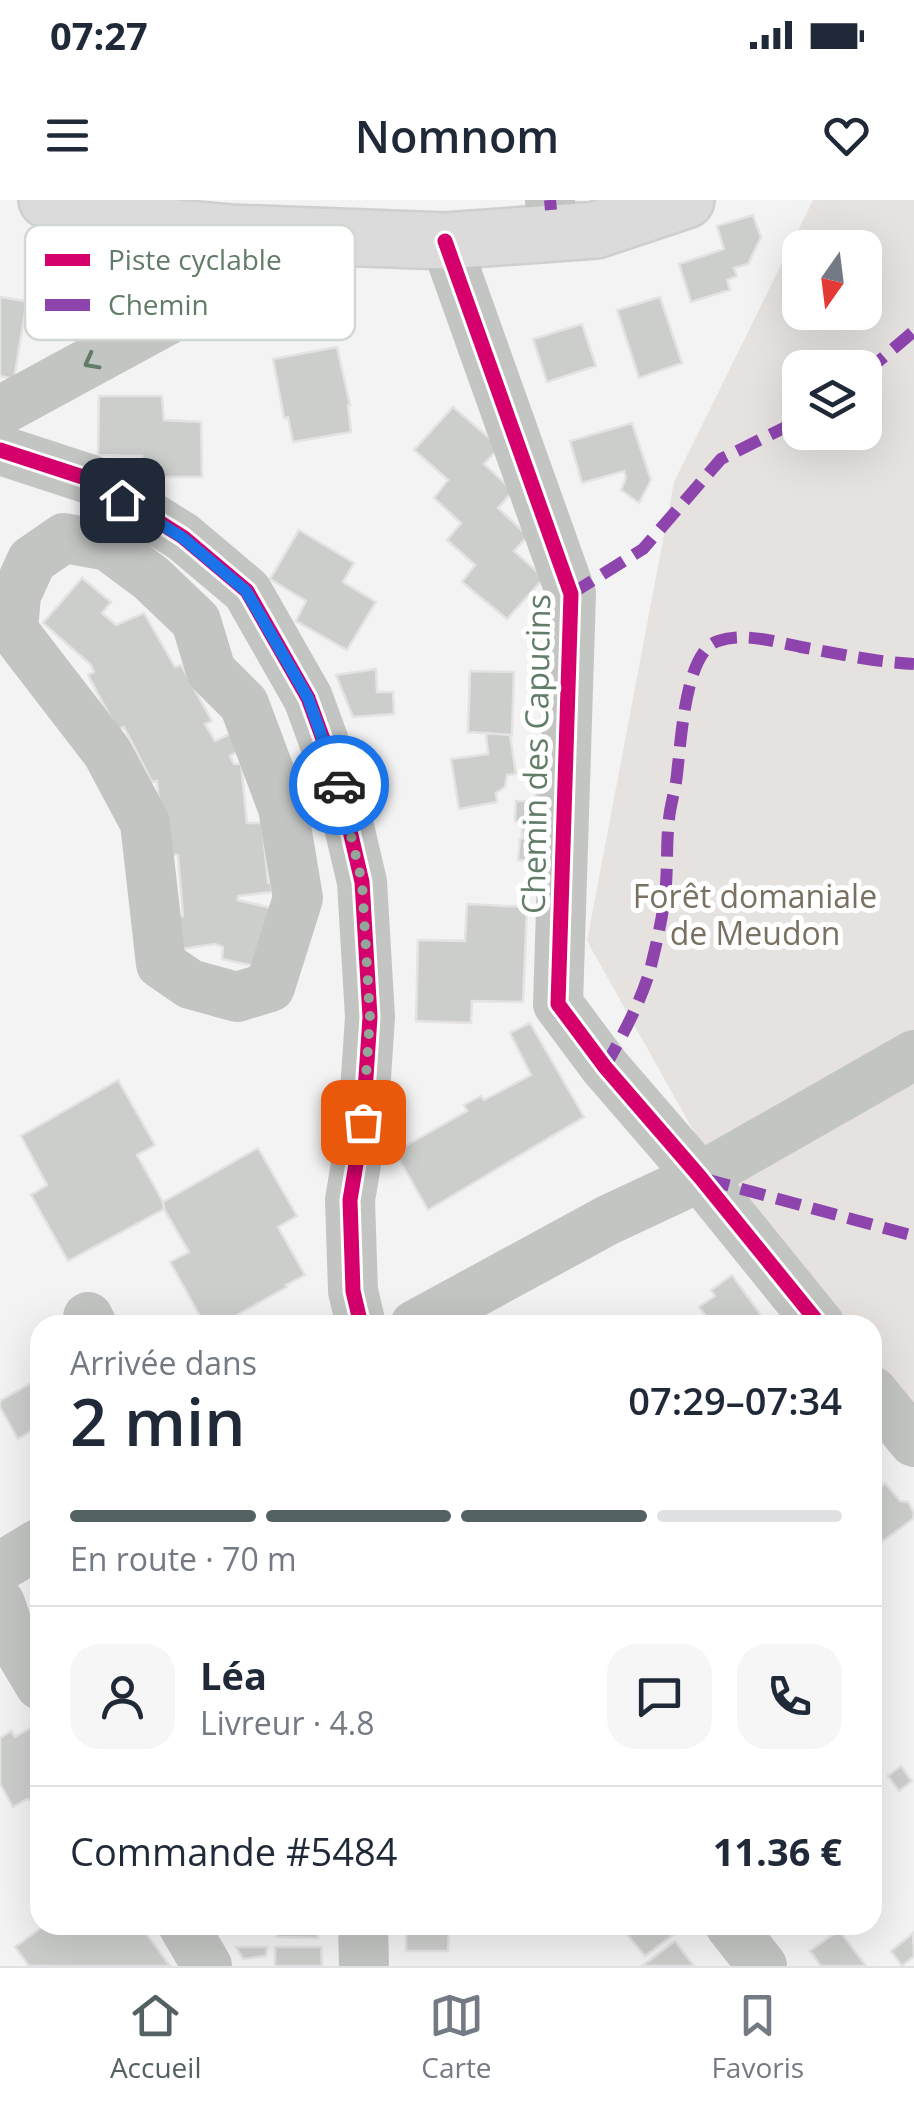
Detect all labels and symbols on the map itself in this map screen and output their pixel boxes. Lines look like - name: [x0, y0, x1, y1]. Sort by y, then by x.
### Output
- legend: [25, 225, 355, 340]
- north arrow: [782, 230, 882, 330]
- text: Piste cyclable: [108, 240, 282, 278]
- text: Chemin: [108, 285, 209, 323]
- one-way arrow: [83, 349, 101, 369]
- pin: [80, 458, 165, 543]
- street label: Chemin des Capucins: [511, 594, 559, 914]
- courier: [289, 735, 389, 835]
- park label: Forêt domaniale de Meudon: [633, 874, 877, 954]
- pin: [321, 1080, 406, 1165]

